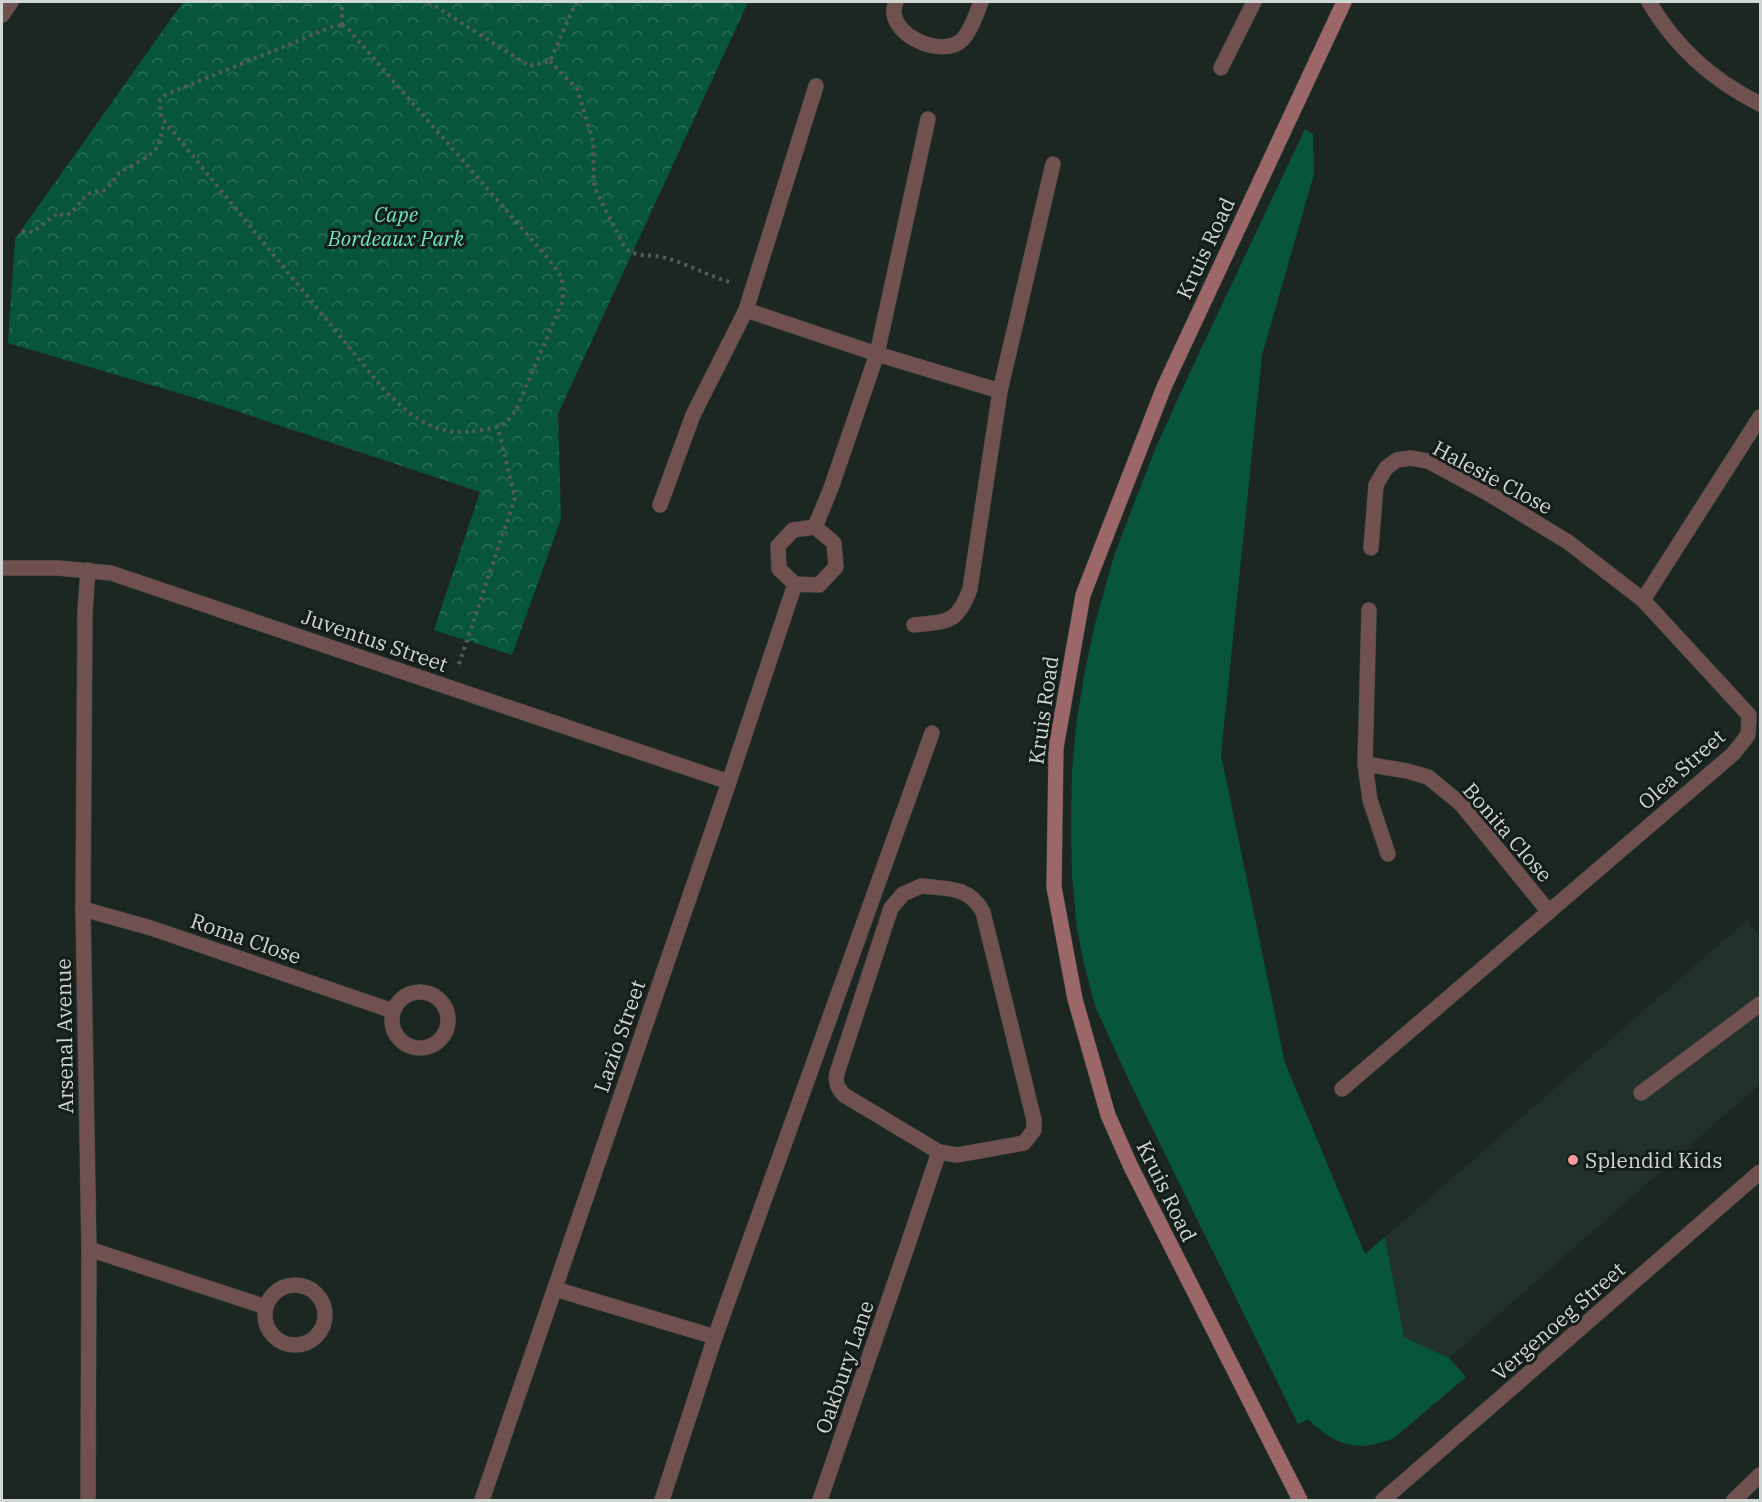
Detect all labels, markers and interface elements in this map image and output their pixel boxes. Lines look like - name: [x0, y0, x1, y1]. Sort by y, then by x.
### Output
- street label: Kruis Road: [1169, 192, 1241, 303]
- park label: Cape Bordeaux Park: [327, 200, 465, 252]
- street label: Halesie Close: [1428, 434, 1558, 520]
- street label: Juventus Street: [298, 602, 452, 678]
- street label: Kruis Road: [1022, 654, 1064, 766]
- street label: Olea Street: [1631, 722, 1731, 816]
- street label: Bonita Close: [1457, 776, 1559, 888]
- street label: Roma Close: [187, 906, 305, 970]
- street label: Arsenal Avenue: [49, 958, 79, 1114]
- street label: Lazio Street: [587, 976, 651, 1096]
- street label: Kruis Road: [1130, 1136, 1204, 1246]
- place label: Splendid Kids: [1585, 1146, 1723, 1174]
- marker: Splendid Kids: [1566, 1153, 1580, 1167]
- street label: Vergenoeg Street: [1485, 1255, 1631, 1387]
- street label: Oakbury Lane: [808, 1297, 880, 1437]

